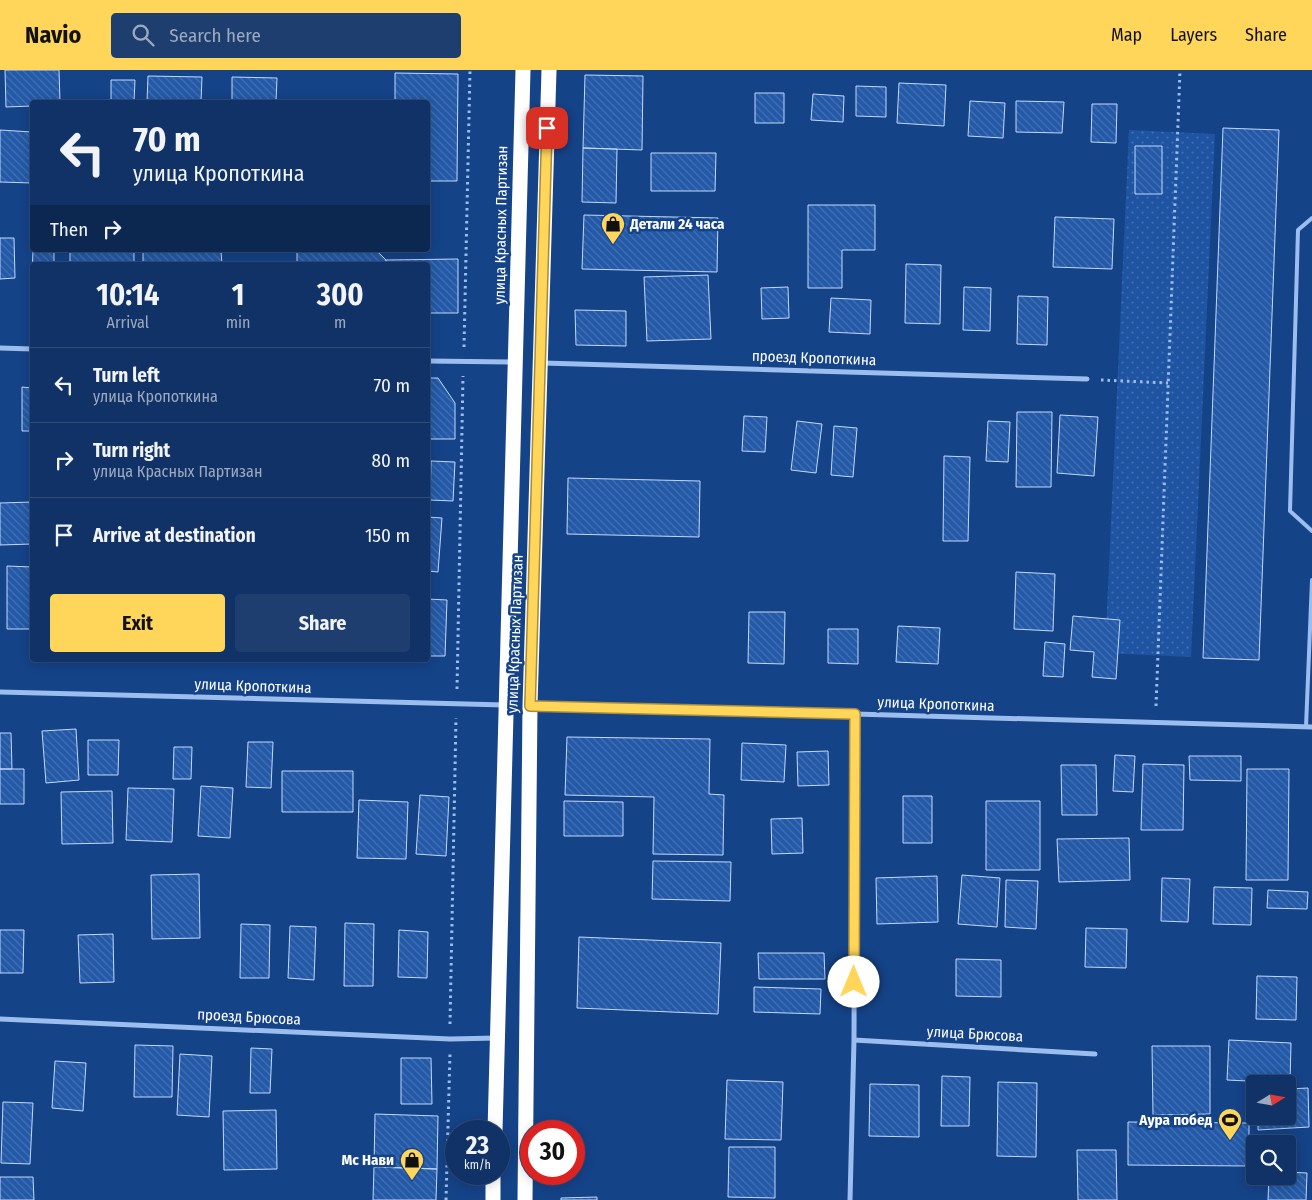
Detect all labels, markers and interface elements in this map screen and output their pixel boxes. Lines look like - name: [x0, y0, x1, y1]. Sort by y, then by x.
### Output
- search box: [111, 13, 461, 58]
- text: Navio: [25, 21, 81, 49]
- icon: search: [129, 21, 157, 49]
- text: Search here: [169, 24, 261, 47]
- text: Map: [1111, 24, 1142, 46]
- text: Layers: [1170, 24, 1217, 46]
- text: Share: [1245, 24, 1287, 46]
- pin: [526, 107, 568, 149]
- icon: arrive: [533, 114, 561, 142]
- text: 70 m: [133, 118, 201, 160]
- icon: left: [50, 120, 115, 185]
- street label: улица Красных Партизан: [491, 145, 511, 305]
- text: улица Кропоткина: [133, 160, 305, 187]
- shop icon: Детали 24 часа: [600, 211, 626, 245]
- icon: right: [98, 215, 126, 243]
- place label: Детали 24 часа: [629, 215, 725, 233]
- text: Then: [50, 218, 88, 241]
- text: 10:14: [96, 277, 159, 313]
- text: 1: [232, 277, 244, 313]
- text: 300: [317, 277, 364, 313]
- text: Arrival: [107, 313, 149, 332]
- text: min: [226, 313, 250, 332]
- text: m: [334, 313, 346, 332]
- street label: проезд Кропоткина: [752, 347, 876, 369]
- text: Turn left: [93, 364, 160, 387]
- icon: left: [50, 371, 78, 399]
- text: 70 m: [374, 374, 410, 397]
- text: улица Кропоткина: [93, 387, 218, 406]
- text: Turn right: [93, 439, 170, 462]
- icon: right: [50, 446, 78, 474]
- text: 80 m: [372, 449, 410, 472]
- text: улица Красных Партизан: [93, 462, 262, 481]
- icon: arrive: [50, 521, 78, 549]
- text: Arrive at destination: [93, 524, 256, 547]
- text: 150 m: [365, 524, 410, 547]
- street label: улица Красных Партизан: [503, 554, 527, 714]
- button: Exit: [50, 594, 225, 652]
- button: Share: [235, 594, 410, 652]
- street label: улица Кропоткина: [194, 675, 312, 697]
- street label: улица Кропоткина: [877, 693, 995, 715]
- position arrow: [827, 955, 879, 1007]
- street label: проезд Брюсова: [197, 1005, 301, 1029]
- street label: улица Брюсова: [926, 1022, 1024, 1046]
- north arrow: [1246, 1075, 1296, 1125]
- map controls: [1246, 1075, 1296, 1185]
- sports icon: Аура побед: [1217, 1107, 1243, 1141]
- place label: Аура побед: [1138, 1111, 1212, 1129]
- speed limit sign: 30: [520, 1120, 585, 1185]
- text: 23: [466, 1131, 489, 1161]
- button: search: [1246, 1135, 1296, 1185]
- shop icon: Мс Нави: [399, 1147, 425, 1181]
- place label: Мс Нави: [341, 1151, 394, 1169]
- text: km/h: [464, 1158, 491, 1172]

